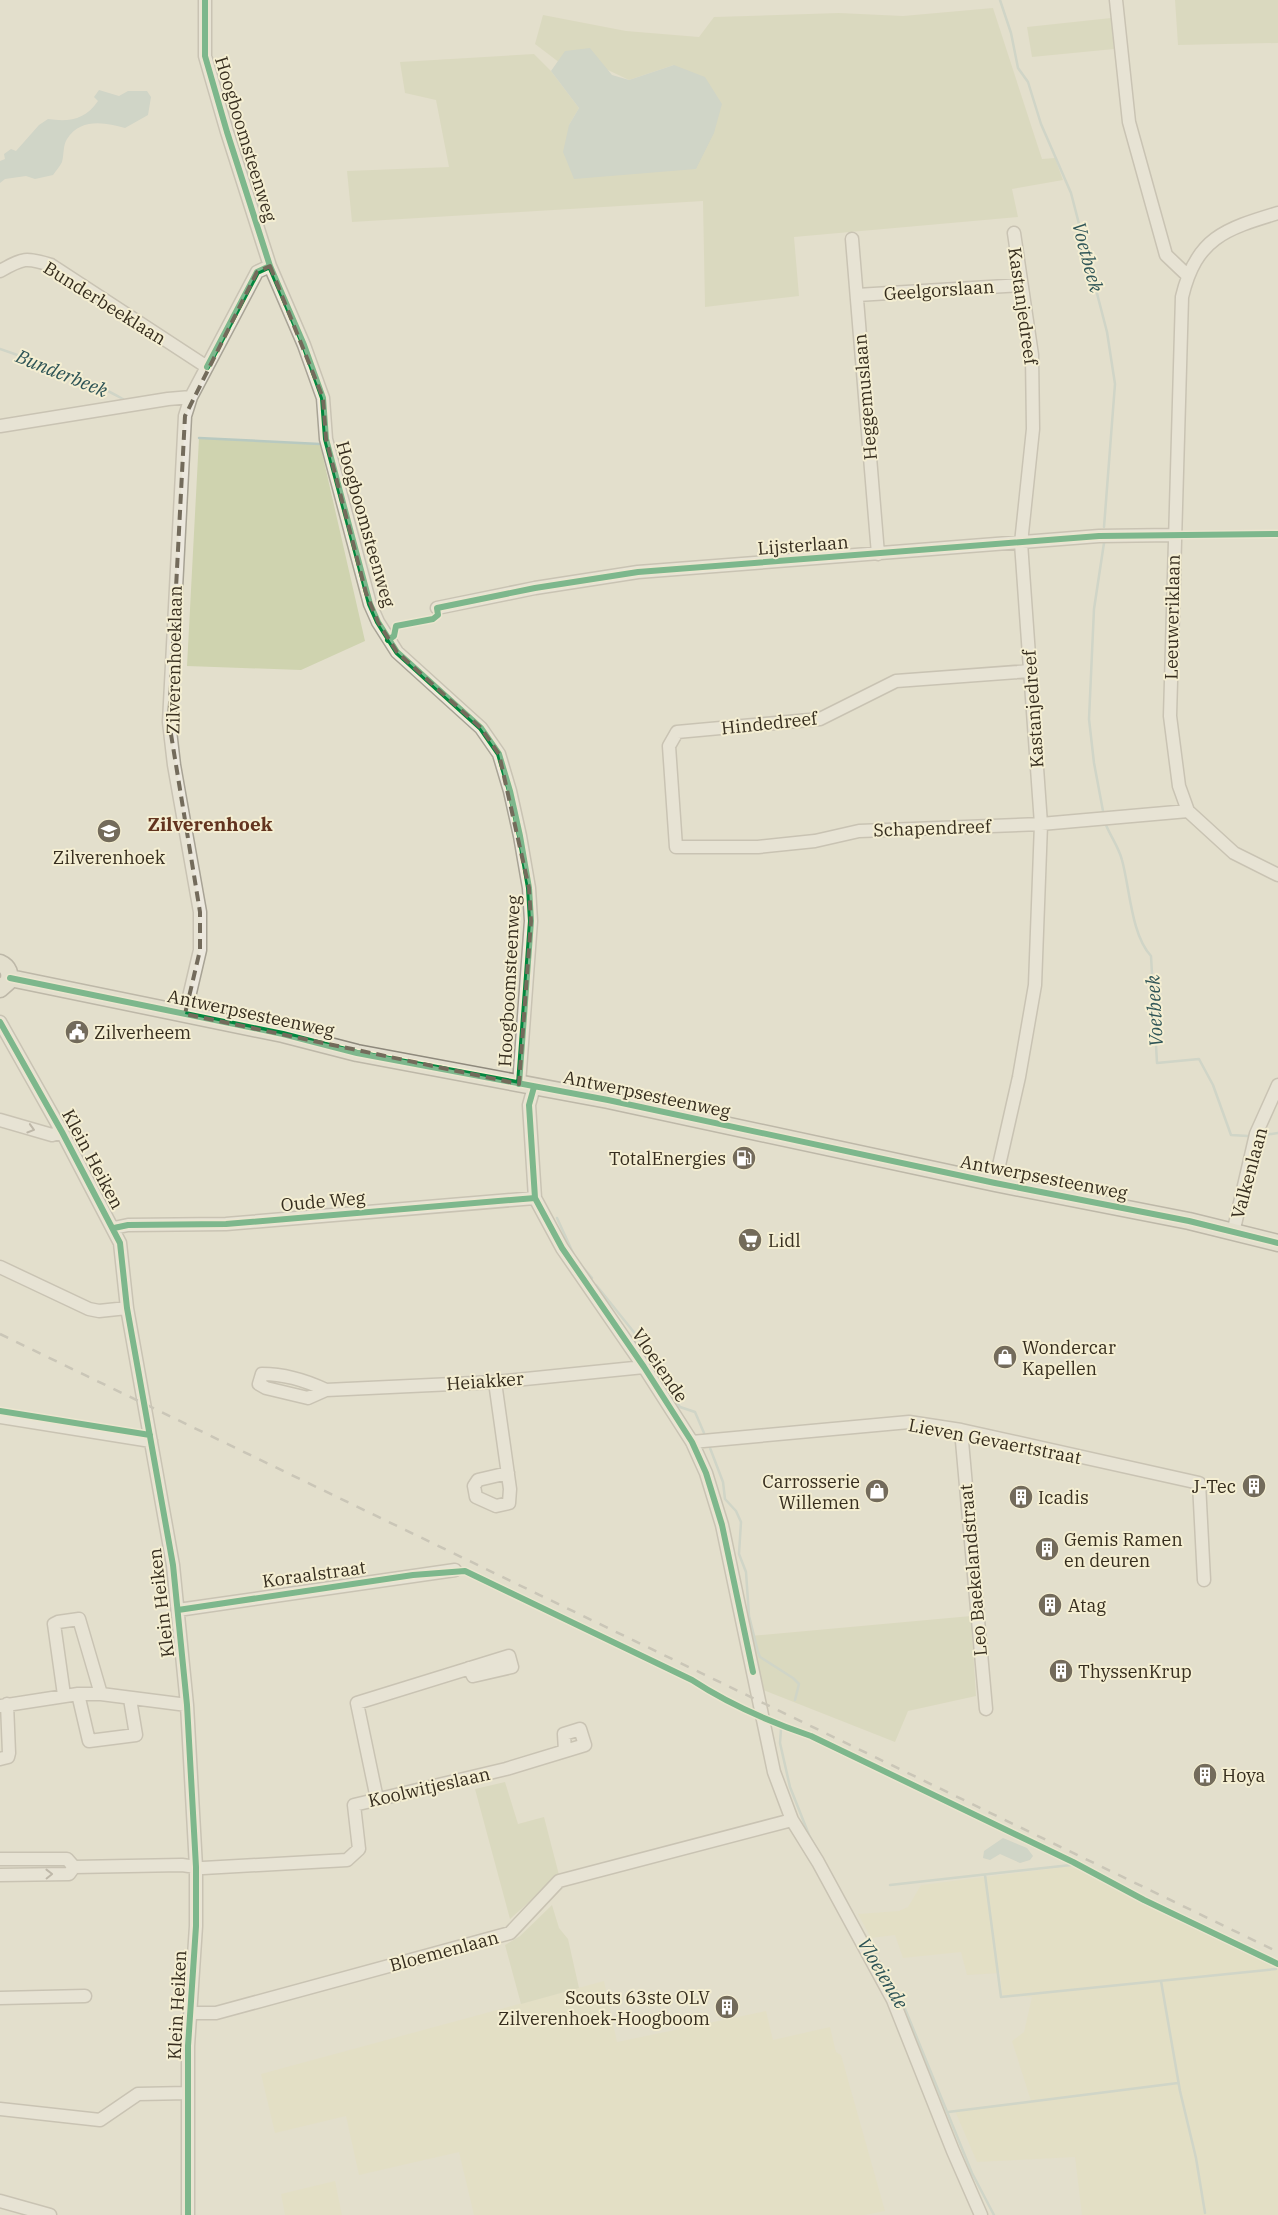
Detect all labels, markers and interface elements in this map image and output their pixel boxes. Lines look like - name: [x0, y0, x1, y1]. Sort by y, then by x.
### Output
- street label: Hoogboomsteenweg: [210, 53, 282, 225]
- water label: Voetbeek: [1067, 219, 1109, 296]
- street label: Kastanjedreef: [1003, 246, 1043, 368]
- street label: Bunderbeeklaan: [39, 256, 171, 350]
- street label: Geelgorslaan: [883, 275, 995, 305]
- street label: Heggemuslaan: [848, 333, 882, 461]
- water label: Bunderbeek: [12, 343, 112, 403]
- street label: Hoogboomsteenweg: [331, 438, 401, 610]
- street label: Lijsterlaan: [757, 530, 849, 560]
- street label: Leeuweriklaan: [1159, 554, 1185, 680]
- street label: Zilverenhoeklaan: [161, 585, 187, 735]
- street label: Kastanjedreef: [1017, 647, 1049, 769]
- street label: Hindedreef: [720, 706, 820, 739]
- district label: Zilverenhoek: [147, 812, 273, 836]
- street label: Schapendreef: [873, 814, 993, 842]
- school or university icon: Zilverenhoek: [96, 818, 122, 844]
- place label: Zilverenhoek: [53, 846, 166, 869]
- street label: Hoogboomsteenweg: [493, 894, 525, 1067]
- water label: Voetbeek: [1140, 973, 1168, 1048]
- street label: Antwerpsesteenweg: [165, 984, 337, 1042]
- public building icon: Zilverheem: [64, 1019, 90, 1045]
- place label: Zilverheem: [94, 1021, 191, 1044]
- street label: Antwerpsesteenweg: [561, 1065, 733, 1123]
- street label: Klein Heiken: [57, 1105, 129, 1213]
- one-way arrow: [27, 1124, 35, 1134]
- street label: Valkenlaan: [1226, 1125, 1272, 1221]
- fuel station icon: TotalEnergies: [731, 1145, 757, 1171]
- place label: TotalEnergies: [609, 1147, 726, 1170]
- street label: Antwerpsesteenweg: [958, 1149, 1130, 1205]
- street label: Oude Weg: [280, 1186, 366, 1216]
- supermarket icon: Lidl: [737, 1227, 763, 1253]
- place label: Lidl: [768, 1229, 801, 1252]
- street label: Vloeiende: [627, 1323, 693, 1407]
- place label: Wondercar Kapellen: [1022, 1336, 1116, 1380]
- shop icon: Wondercar Kapellen: [992, 1344, 1018, 1370]
- street label: Heiakker: [445, 1367, 525, 1395]
- street label: Lieven Gevaertstraat: [907, 1413, 1083, 1469]
- place label: Carrosserie Willemen: [762, 1470, 860, 1514]
- building icon: J-Tec: [1241, 1473, 1267, 1499]
- place label: J-Tec: [1192, 1475, 1236, 1498]
- shop icon: Carrosserie Willemen: [864, 1478, 890, 1504]
- street label: Leo Baekelandstraat: [954, 1483, 992, 1657]
- building icon: Icadis: [1008, 1484, 1034, 1510]
- place label: Icadis: [1038, 1486, 1089, 1509]
- place label: Gemis Ramen en deuren: [1064, 1528, 1183, 1572]
- building icon: Gemis Ramen en deuren: [1034, 1536, 1060, 1562]
- street label: Klein Heiken: [143, 1547, 179, 1659]
- street label: Koraalstraat: [261, 1555, 367, 1593]
- building icon: Atag: [1037, 1592, 1063, 1618]
- place label: Atag: [1068, 1594, 1106, 1617]
- building icon: ThyssenKrup: [1048, 1658, 1074, 1684]
- place label: ThyssenKrup: [1078, 1660, 1192, 1683]
- street label: Koolwitjeslaan: [366, 1762, 492, 1812]
- building icon: Hoya: [1192, 1762, 1218, 1788]
- place label: Hoya: [1222, 1764, 1266, 1787]
- one-way arrow: [45, 1869, 53, 1879]
- street label: Bloemenlaan: [387, 1925, 501, 1977]
- water label: Vloeiende: [852, 1933, 914, 2013]
- street label: Klein Heiken: [163, 1949, 191, 2061]
- place label: Scouts 63ste OLV Zilverenhoek-Hoogboom: [498, 1986, 710, 2030]
- building icon: Scouts 63ste OLV Zilverenhoek-Hoogboom: [714, 1994, 740, 2020]

